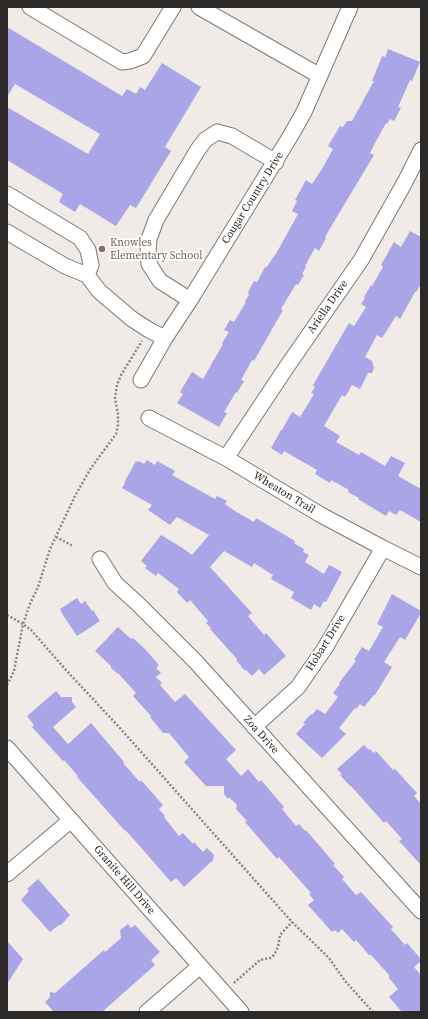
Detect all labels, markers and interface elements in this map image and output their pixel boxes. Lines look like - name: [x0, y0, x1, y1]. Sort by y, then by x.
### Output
- street label: Cougar Country Drive: [219, 149, 287, 247]
- place label: Knowles Elementary School: [110, 236, 202, 262]
- marker: Knowles Elementary School: [97, 244, 107, 254]
- street label: Ariella Drive: [305, 278, 351, 336]
- street label: Wheaton Trail: [251, 469, 317, 517]
- street label: Hobart Drive: [304, 612, 348, 674]
- street label: Zoa Drive: [240, 713, 282, 757]
- street label: Granite Hill Drive: [91, 843, 157, 917]

